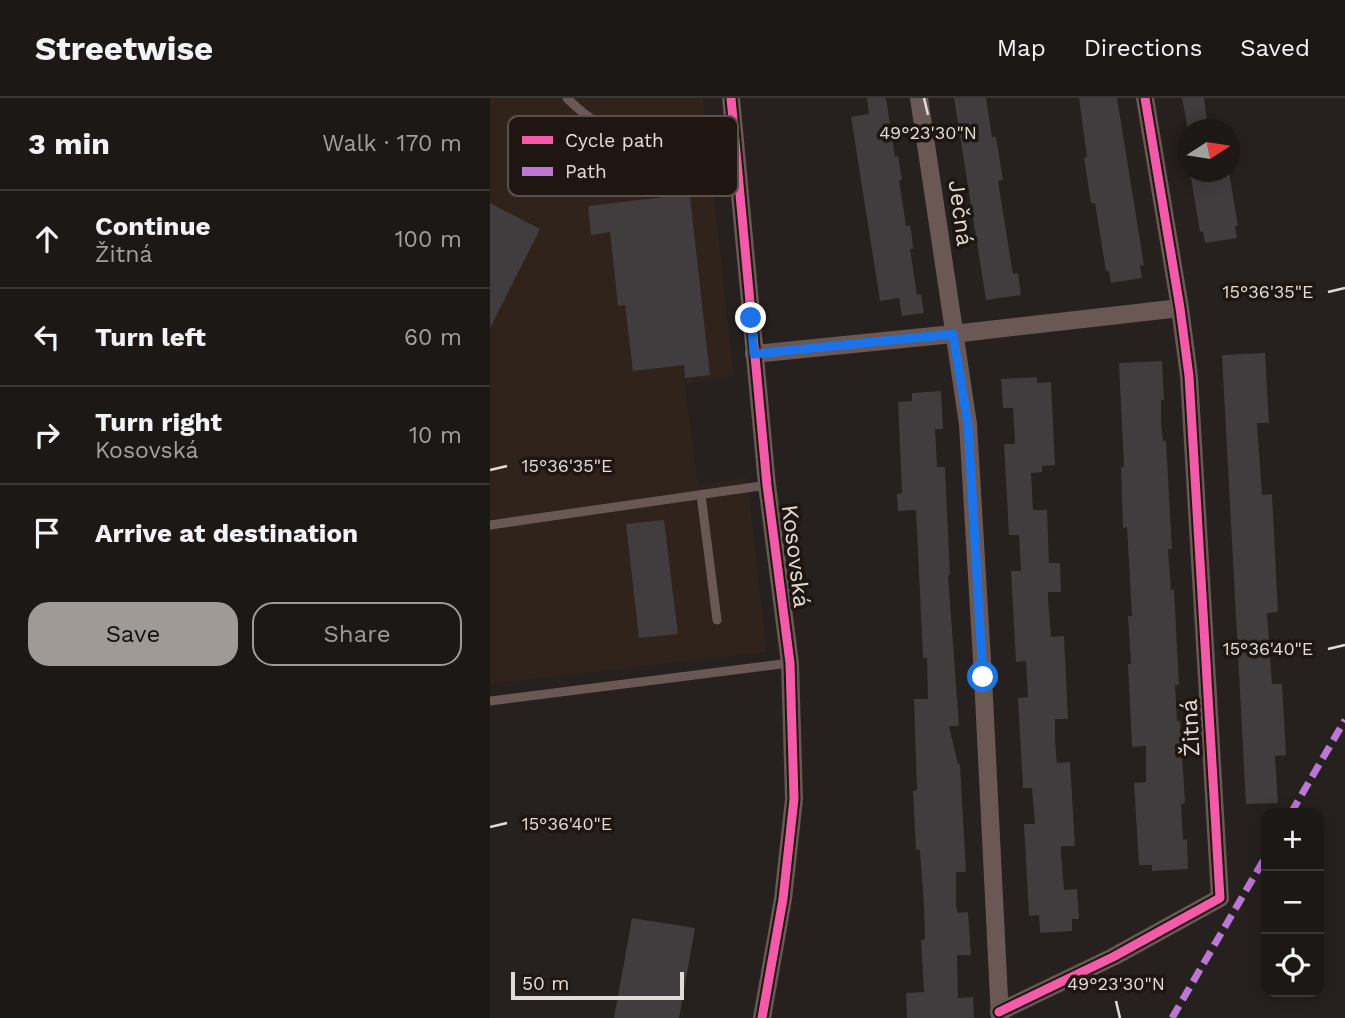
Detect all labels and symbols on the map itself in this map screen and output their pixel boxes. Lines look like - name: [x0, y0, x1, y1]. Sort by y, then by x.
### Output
- legend: [508, 116, 738, 196]
- north arrow: [1177, 119, 1240, 182]
- text: 49°23'30"N: [879, 122, 977, 143]
- text: Cycle path: [565, 129, 664, 152]
- text: Path: [565, 160, 607, 183]
- street label: Ječná: [943, 178, 978, 248]
- text: 15°36'35"E: [1222, 281, 1314, 302]
- route end: [735, 302, 766, 333]
- text: 15°36'35"E: [521, 455, 613, 476]
- street label: Kosovská: [776, 503, 815, 609]
- text: 15°36'40"E: [1223, 638, 1313, 659]
- route start: [967, 661, 998, 692]
- street label: Žitná: [1176, 699, 1205, 757]
- text: 15°36'40"E: [522, 813, 612, 834]
- scale bar: [511, 969, 684, 1001]
- text: 49°23'30"N: [1067, 973, 1165, 994]

